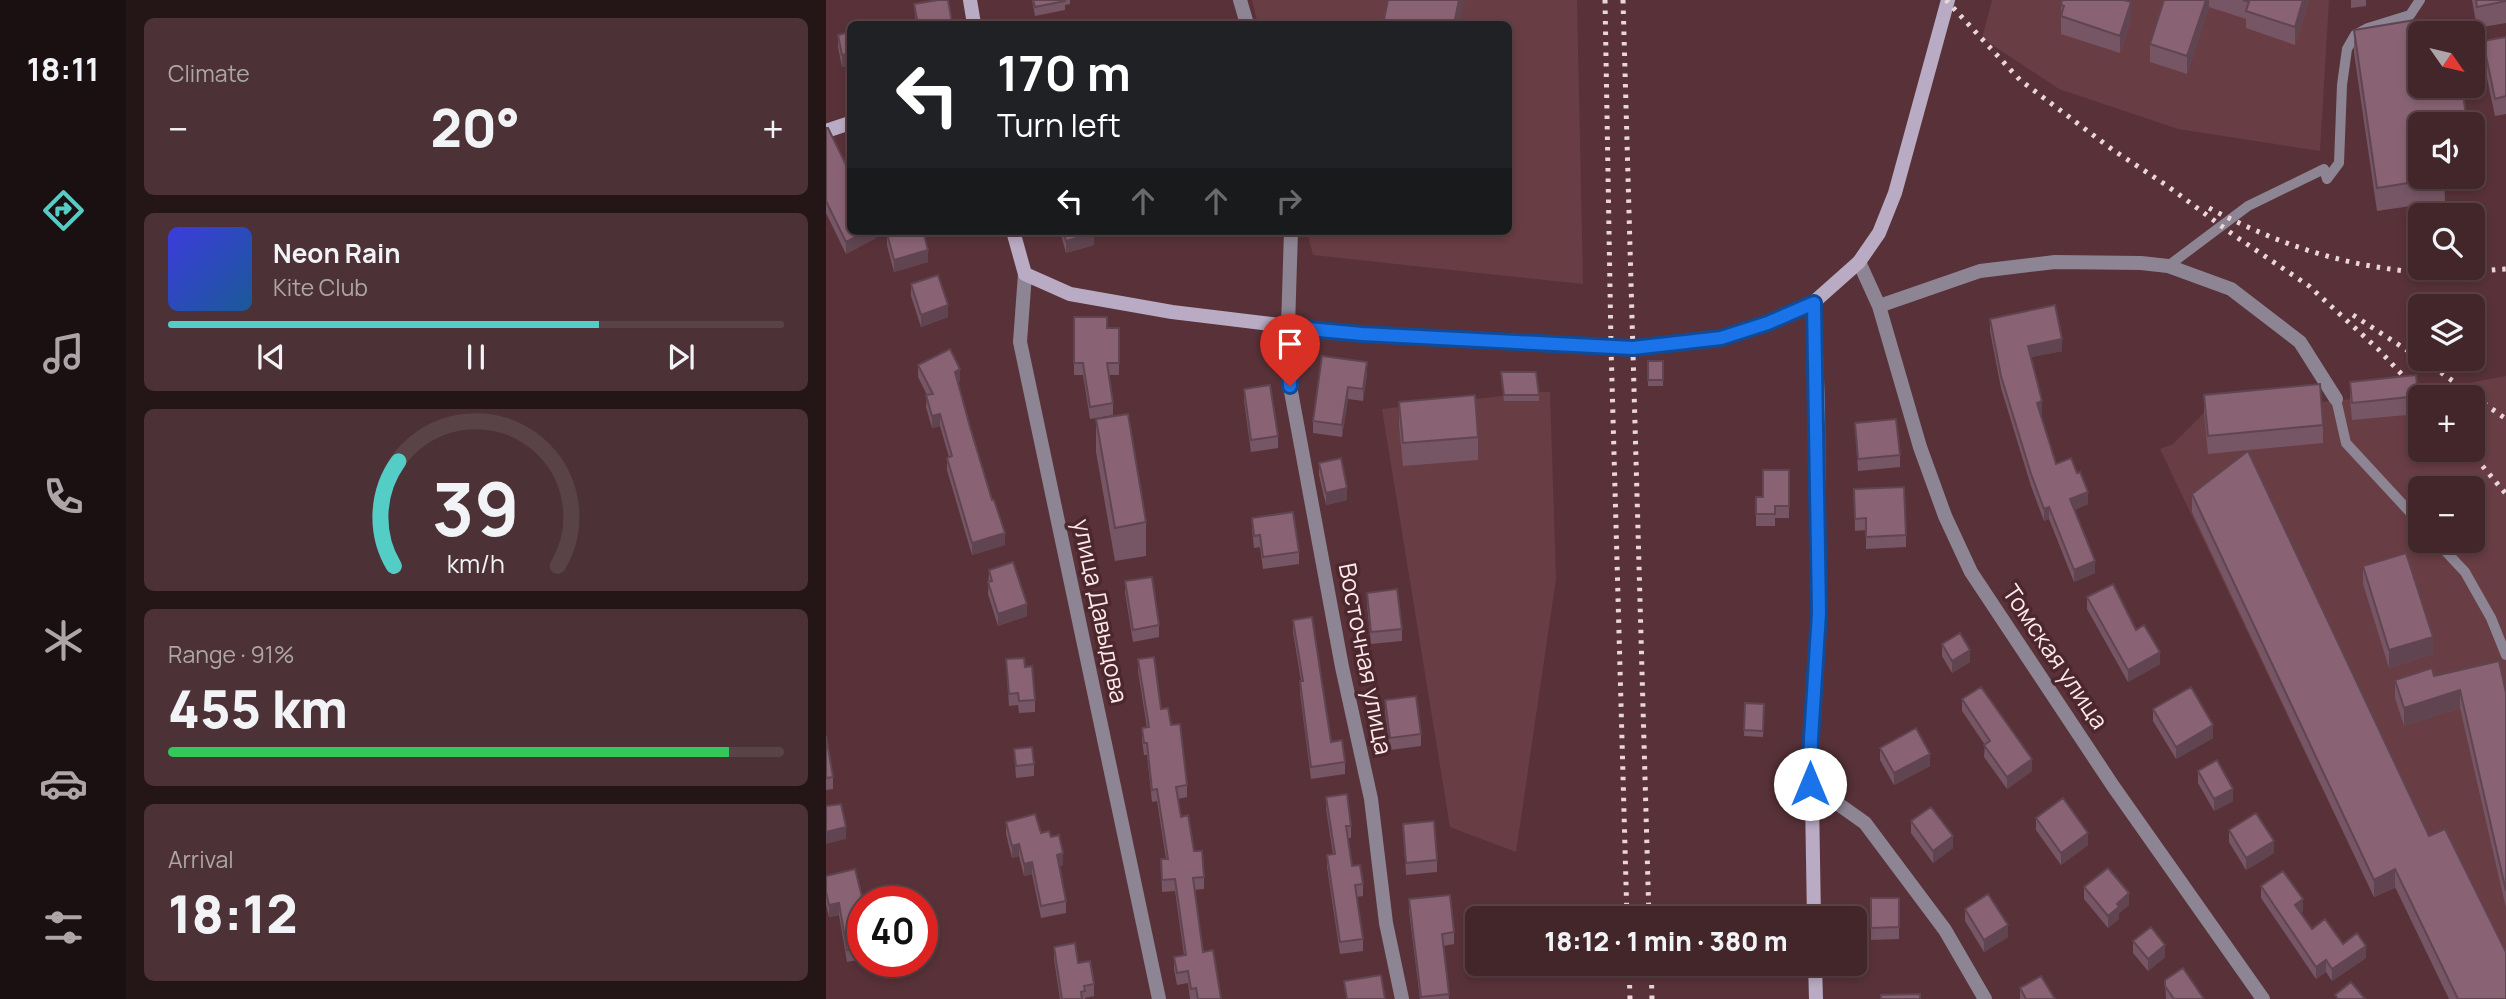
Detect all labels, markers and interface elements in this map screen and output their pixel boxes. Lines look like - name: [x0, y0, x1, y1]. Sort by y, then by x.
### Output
- north arrow: [2408, 21, 2485, 98]
- map controls: [2408, 21, 2485, 553]
- text: 170 m: [997, 39, 1131, 106]
- text: 18:11: [27, 47, 99, 91]
- icon: left: [882, 49, 973, 140]
- text: Climate: [168, 57, 250, 89]
- text: 20°: [430, 92, 520, 163]
- text: −: [168, 102, 189, 154]
- text: +: [762, 102, 784, 154]
- text: Turn left: [997, 103, 1121, 147]
- button: sound: [2408, 112, 2485, 189]
- icon: left: [1051, 182, 1089, 220]
- icon: ahead: [1124, 182, 1162, 220]
- icon: ahead: [1197, 182, 1235, 220]
- icon: right: [1270, 182, 1308, 220]
- icon: directions: [39, 186, 88, 235]
- button: search: [2408, 203, 2485, 280]
- text: Neon Rain: [273, 235, 401, 271]
- text: Kite Club: [273, 271, 368, 303]
- button: layers: [2408, 294, 2485, 371]
- pin: [1260, 314, 1320, 386]
- icon: arrive: [1271, 325, 1309, 363]
- icon: music: [39, 329, 88, 378]
- icon: previous: [252, 338, 290, 376]
- icon: pause: [457, 338, 495, 376]
- icon: next: [662, 338, 700, 376]
- button: +: [2408, 385, 2485, 462]
- text: 39: [432, 458, 520, 558]
- icon: phone: [39, 472, 88, 521]
- button: −: [2408, 476, 2485, 553]
- street label: улица Давыдова: [1066, 516, 1137, 706]
- text: km/h: [447, 545, 505, 580]
- street label: Восточная улица: [1332, 560, 1401, 757]
- street label: Томская улица: [1996, 577, 2117, 735]
- icon: climate: [39, 616, 88, 665]
- text: Range · 91%: [168, 638, 294, 670]
- text: 455 km: [168, 673, 348, 744]
- position arrow: [1773, 747, 1847, 821]
- icon: car: [39, 759, 88, 808]
- text: Arrival: [168, 843, 234, 875]
- text: 18:12: [168, 878, 298, 949]
- speed limit sign: 40: [847, 886, 938, 977]
- icon: filters: [39, 903, 88, 952]
- text: 18:12 · 1 min · 380 m: [1544, 923, 1788, 959]

